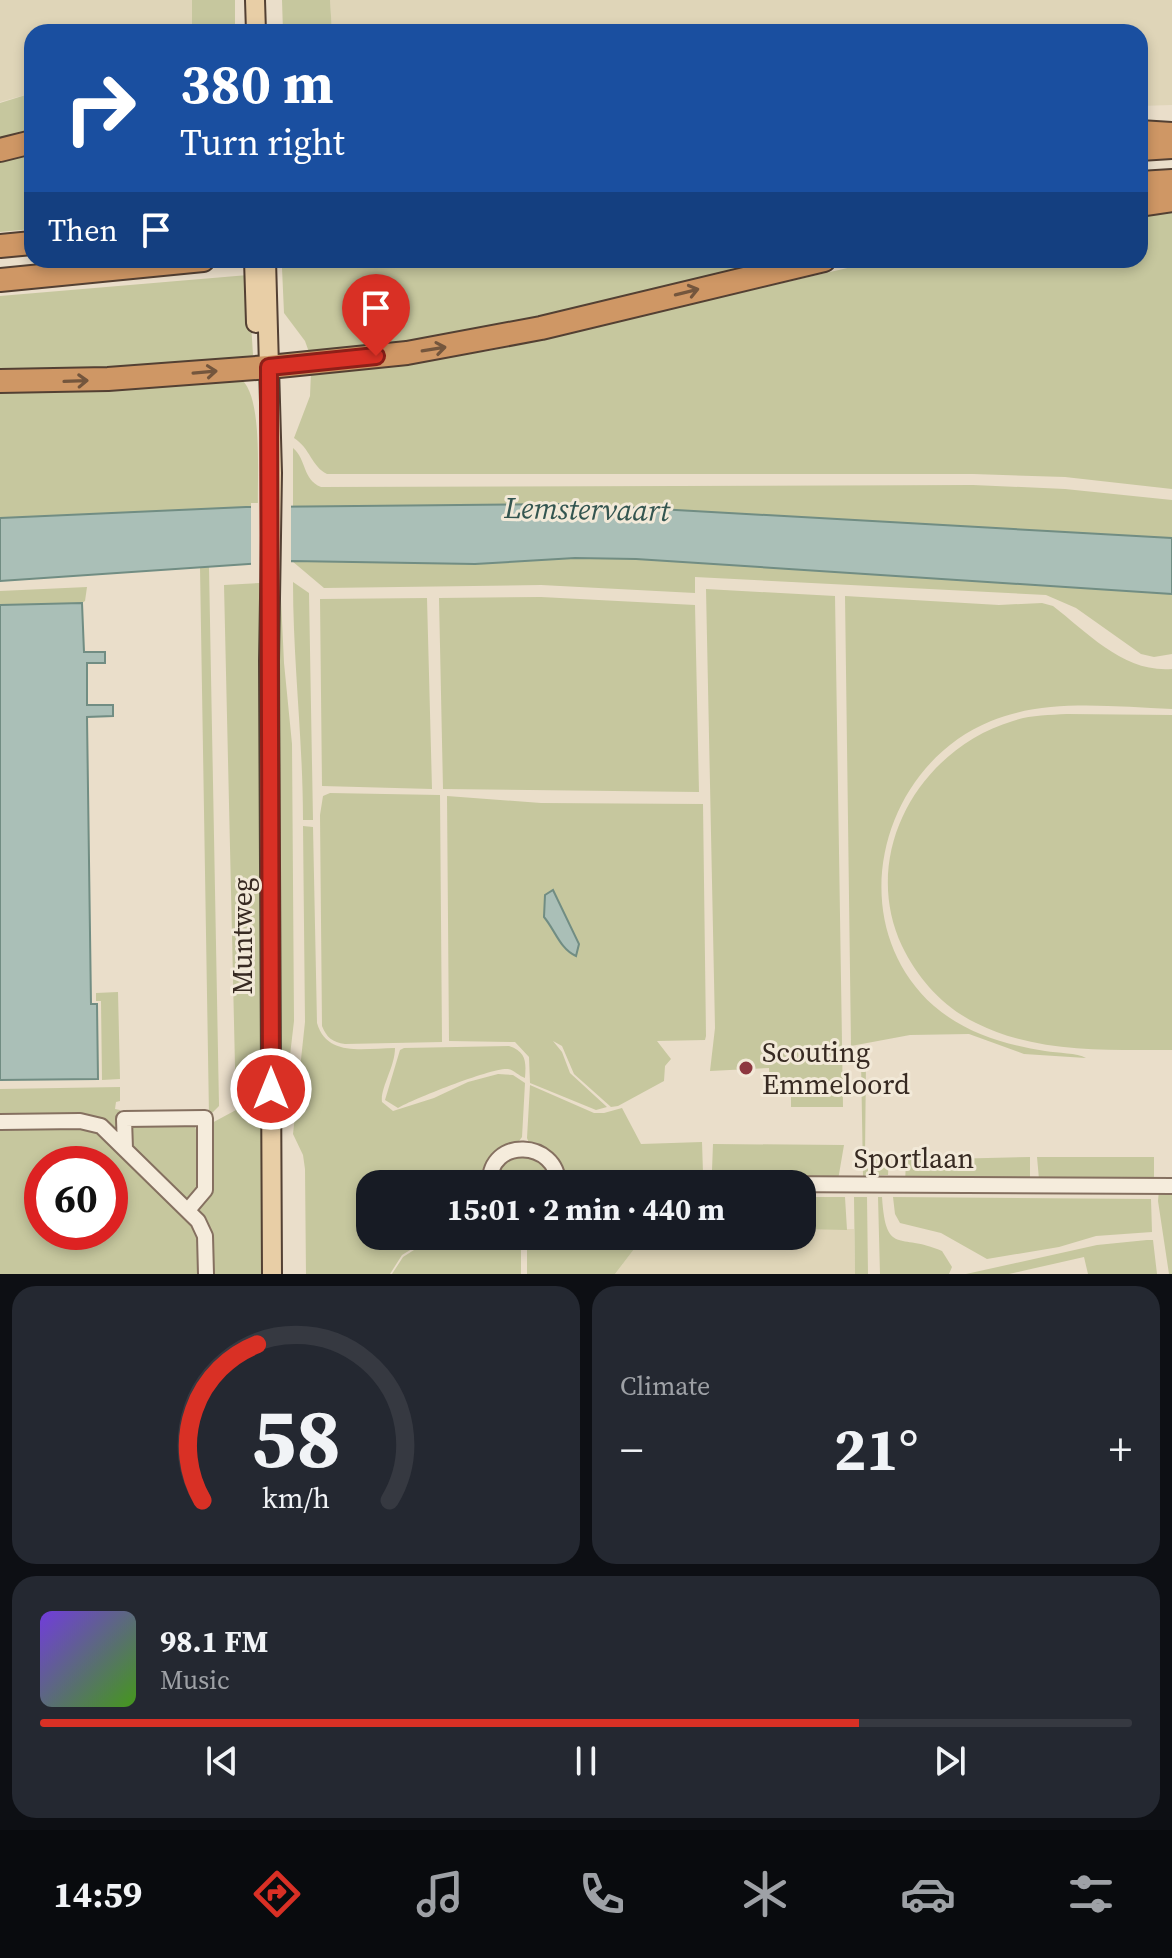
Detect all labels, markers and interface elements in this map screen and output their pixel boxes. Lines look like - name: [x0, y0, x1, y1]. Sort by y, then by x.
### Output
- text: 380 m: [180, 45, 334, 122]
- icon: right: [48, 56, 152, 160]
- text: Turn right: [180, 118, 345, 167]
- icon: arrive: [134, 208, 178, 252]
- text: Then: [48, 210, 118, 251]
- pin: [342, 274, 410, 356]
- one-way arrow: [674, 284, 700, 299]
- icon: arrive: [354, 286, 398, 330]
- one-way arrow: [420, 340, 446, 355]
- one-way arrow: [191, 364, 218, 379]
- one-way arrow: [62, 373, 89, 388]
- water label: Lemstervaart: [503, 487, 671, 531]
- street label: Muntweg: [223, 878, 261, 994]
- place label: Scouting Emmeloord: [762, 1033, 910, 1103]
- position arrow: [229, 1047, 313, 1131]
- marker: Scouting Emmeloord: [737, 1059, 755, 1077]
- street label: Sportlaan: [854, 1139, 974, 1177]
- speed limit sign: 60: [24, 1146, 128, 1250]
- text: 15:01 · 2 min · 440 m: [447, 1189, 725, 1230]
- text: Climate: [620, 1368, 710, 1404]
- text: 58: [251, 1381, 341, 1495]
- text: 21°: [834, 1408, 918, 1490]
- text: −: [620, 1419, 643, 1480]
- text: +: [1109, 1419, 1132, 1480]
- text: km/h: [262, 1478, 330, 1518]
- text: 98.1 FM: [160, 1621, 268, 1662]
- text: Music: [160, 1662, 230, 1698]
- icon: previous: [200, 1739, 244, 1783]
- icon: pause: [564, 1739, 608, 1783]
- icon: next: [928, 1739, 972, 1783]
- icon: directions: [249, 1866, 305, 1922]
- icon: music: [412, 1866, 468, 1922]
- icon: phone: [574, 1866, 630, 1922]
- icon: climate: [737, 1866, 793, 1922]
- icon: car: [900, 1866, 956, 1922]
- icon: filters: [1063, 1866, 1119, 1922]
- text: 14:59: [53, 1870, 142, 1919]

